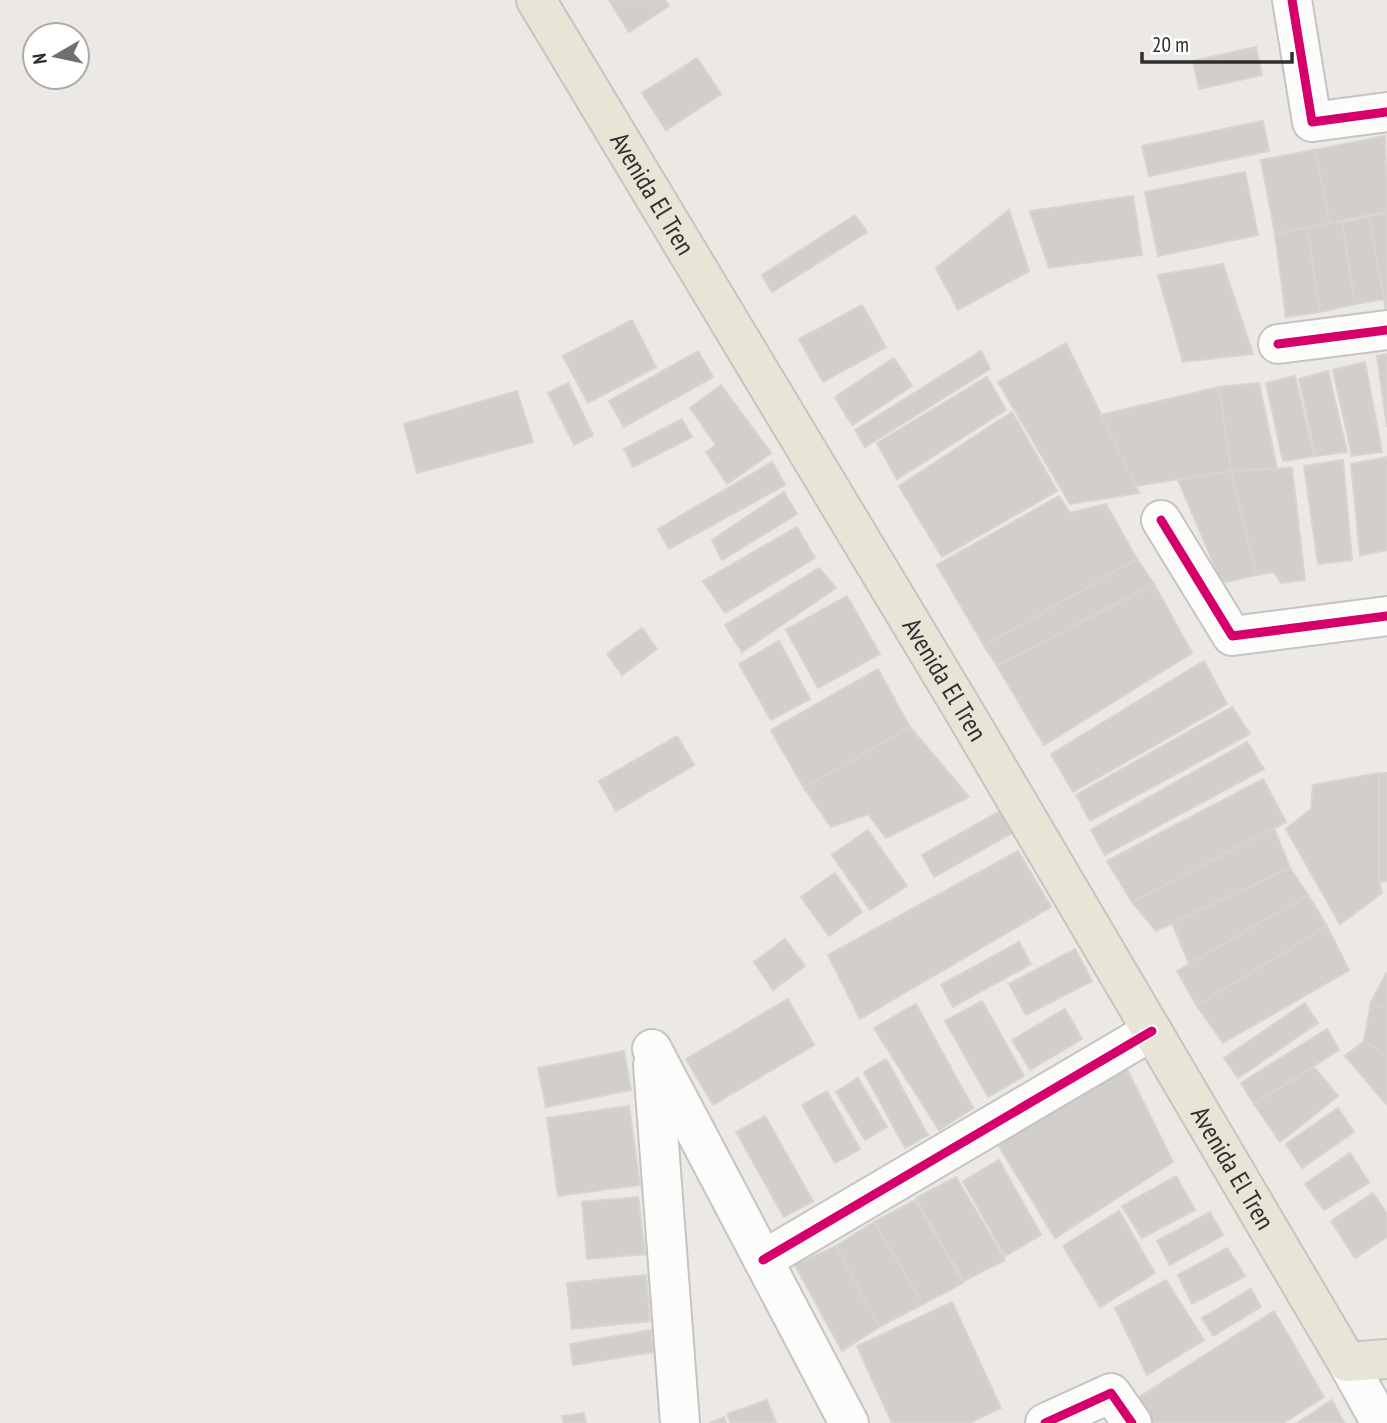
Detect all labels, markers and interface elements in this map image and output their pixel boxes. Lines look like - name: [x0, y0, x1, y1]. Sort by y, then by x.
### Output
- north arrow: [21, 21, 91, 91]
- scale bar: [1142, 21, 1292, 65]
- text: 20 m: [1152, 31, 1189, 58]
- text: N: [27, 52, 52, 66]
- street label: Avenida El Tren: [603, 126, 702, 261]
- street label: Avenida El Tren: [896, 612, 995, 747]
- street label: Avenida El Tren: [1184, 1100, 1282, 1235]

